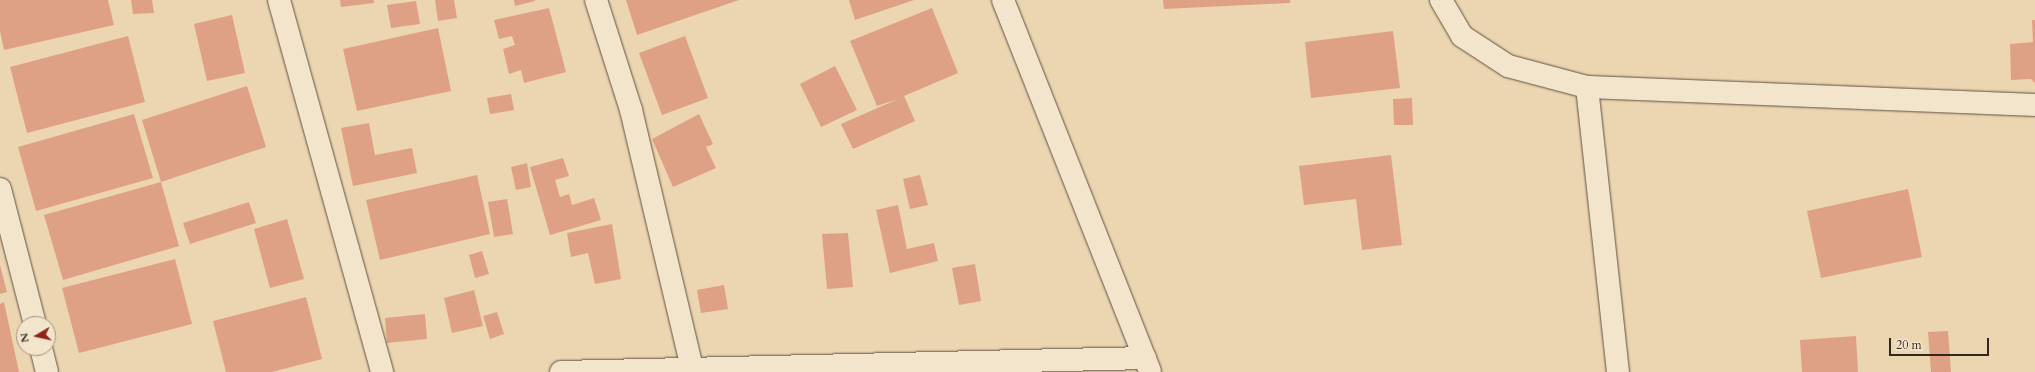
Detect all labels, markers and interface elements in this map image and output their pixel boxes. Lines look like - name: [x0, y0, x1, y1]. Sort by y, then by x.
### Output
- north arrow: [16, 316, 56, 356]
- scale bar: [1891, 330, 1991, 356]
- text: N: [16, 332, 33, 344]
- text: 20 m: [1896, 337, 1922, 353]

